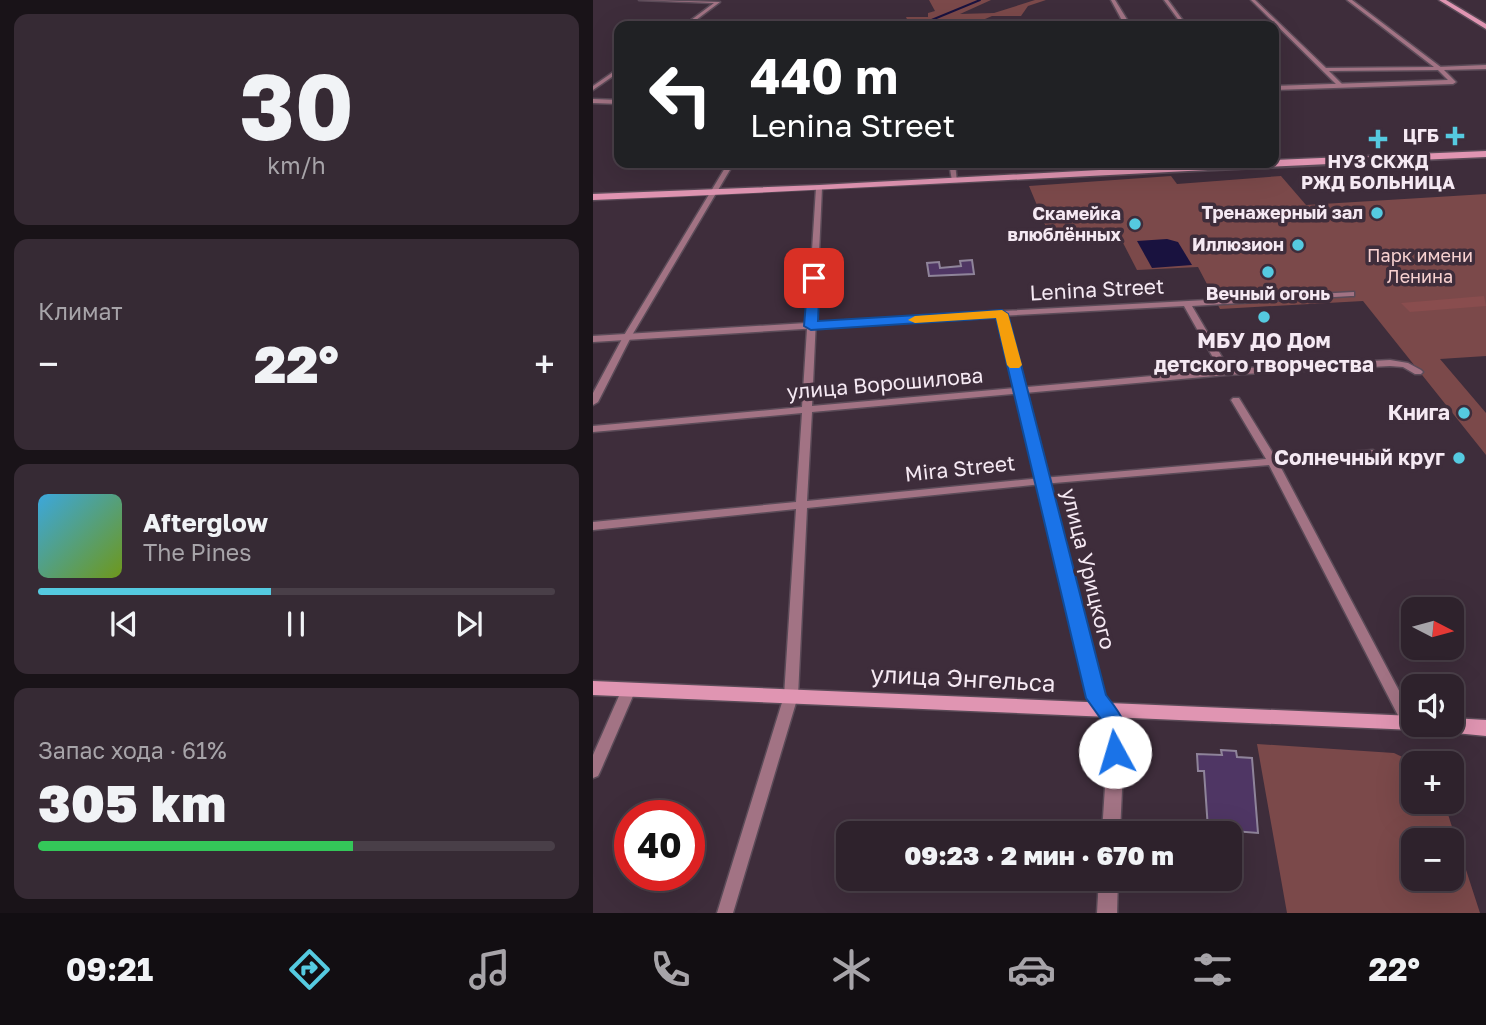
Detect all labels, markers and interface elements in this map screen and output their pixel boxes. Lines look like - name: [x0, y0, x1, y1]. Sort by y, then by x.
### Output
- text: 440 m: [750, 46, 898, 105]
- icon: left: [635, 49, 726, 140]
- text: 30: [239, 51, 354, 160]
- text: Lenina Street: [750, 106, 955, 144]
- place label: ЦГБ: [1403, 124, 1439, 146]
- marker: ЦГБ: [1445, 126, 1465, 146]
- marker: НУЗ СКЖД РЖД БОЛЬНИЦА: [1368, 129, 1388, 149]
- place label: НУЗ СКЖД РЖД БОЛЬНИЦА: [1301, 150, 1455, 193]
- text: km/h: [267, 151, 326, 179]
- place label: Тренажерный зал: [1202, 201, 1363, 223]
- place label: Скамейка влюблённых: [1008, 202, 1122, 245]
- marker: Тренажерный зал: [1369, 205, 1385, 221]
- marker: Скамейка влюблённых: [1127, 216, 1143, 232]
- place label: Иллюзион: [1192, 233, 1284, 255]
- marker: Иллюзион: [1290, 237, 1306, 253]
- park label: Парк имени Ленина: [1367, 244, 1473, 287]
- pin: [784, 248, 844, 308]
- icon: arrive: [795, 259, 833, 297]
- marker: Вечный огонь: [1260, 264, 1276, 280]
- street label: Lenina Street: [1029, 272, 1165, 306]
- place label: Вечный огонь: [1206, 282, 1330, 304]
- text: Климат: [38, 297, 123, 325]
- marker: МБУ ДО Дом детского творчества: [1256, 309, 1272, 325]
- place label: МБУ ДО Дом детского творчества: [1154, 327, 1374, 377]
- text: 22°: [254, 332, 339, 394]
- text: −: [38, 341, 59, 386]
- text: +: [534, 341, 555, 386]
- street label: улица Ворошилова: [785, 361, 984, 405]
- place label: Книга: [1388, 399, 1450, 425]
- marker: Книга: [1456, 405, 1472, 421]
- place label: Солнечный круг: [1274, 444, 1445, 470]
- street label: Mira Street: [903, 449, 1016, 487]
- marker: Солнечный круг: [1451, 450, 1467, 466]
- street label: улица Урицкого: [1056, 486, 1122, 652]
- text: Afterglow: [143, 507, 268, 538]
- text: The Pines: [143, 538, 251, 566]
- north arrow: [1401, 597, 1465, 660]
- map controls: [1401, 597, 1464, 891]
- icon: previous: [105, 605, 143, 643]
- icon: pause: [277, 605, 315, 643]
- icon: next: [450, 605, 488, 643]
- street label: улица Энгельса: [870, 658, 1056, 697]
- button: sound: [1401, 674, 1464, 737]
- position arrow: [1078, 715, 1152, 789]
- text: Запас хода · 61%: [38, 736, 227, 764]
- button: +: [1401, 751, 1464, 814]
- text: 305 km: [38, 771, 226, 833]
- speed limit sign: 40: [614, 800, 705, 891]
- button: −: [1401, 828, 1464, 891]
- text: 09:23 · 2 мин · 670 m: [904, 840, 1174, 871]
- icon: directions: [285, 945, 334, 994]
- icon: music: [465, 945, 514, 994]
- icon: phone: [646, 945, 695, 994]
- icon: climate: [827, 945, 876, 994]
- icon: car: [1007, 945, 1056, 994]
- icon: filters: [1188, 945, 1237, 994]
- text: 09:21: [66, 950, 153, 988]
- text: 22°: [1369, 950, 1420, 988]

